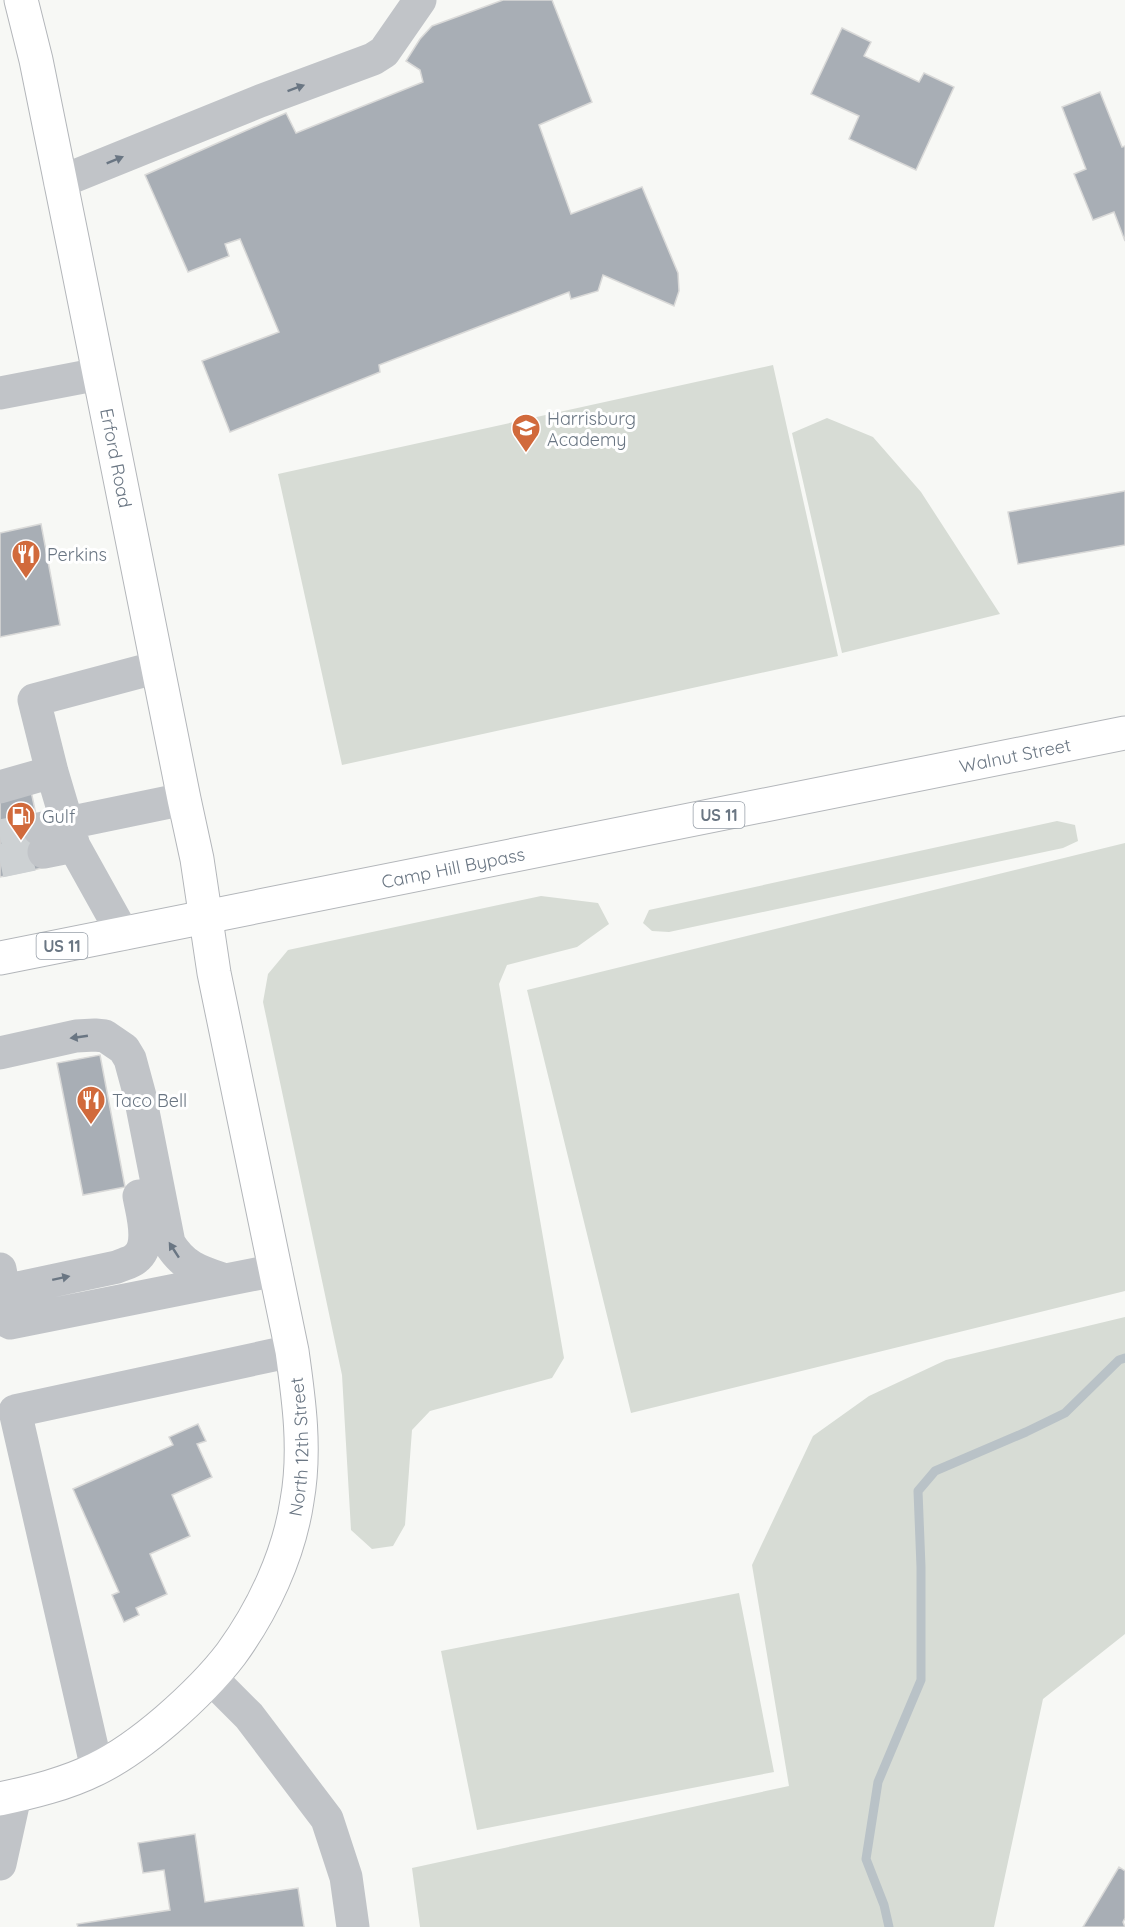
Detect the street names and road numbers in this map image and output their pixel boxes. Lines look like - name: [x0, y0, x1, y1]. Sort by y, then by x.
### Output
- street label: Erford Road: [95, 406, 137, 510]
- street label: Walnut Street: [957, 733, 1073, 777]
- road number: US 11: [694, 802, 744, 828]
- street label: Camp Hill Bypass: [379, 842, 527, 893]
- road number: US 11: [36, 933, 88, 959]
- street label: North 12th Street: [283, 1376, 313, 1518]

